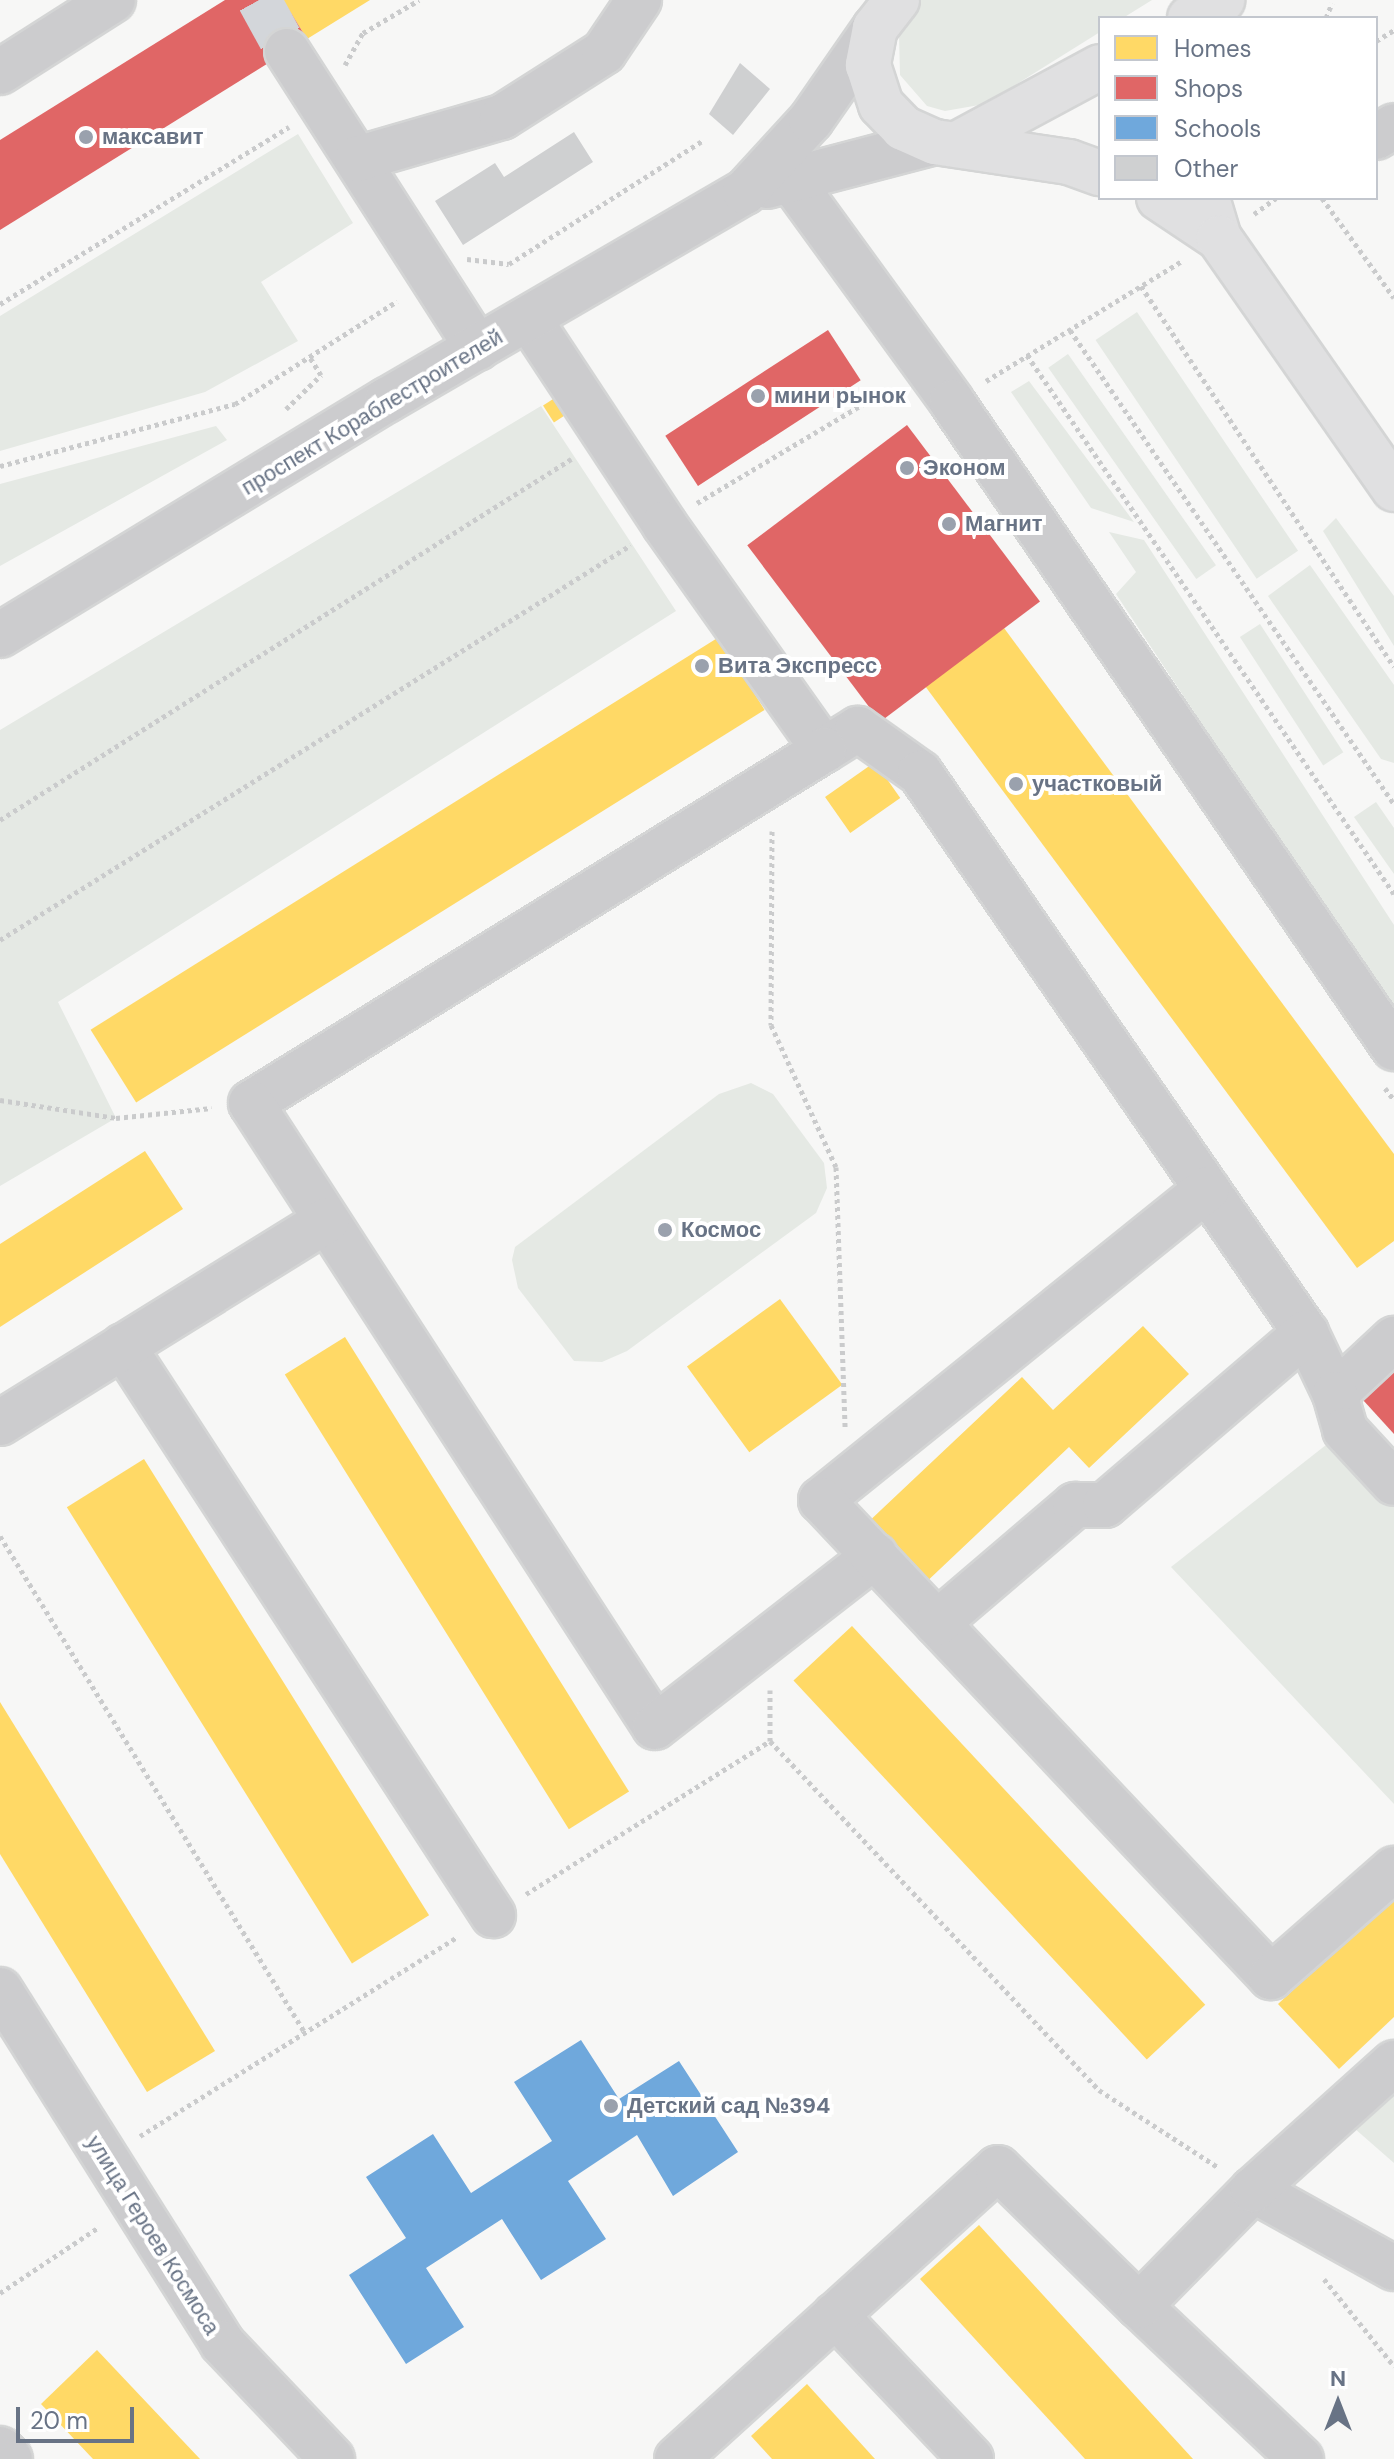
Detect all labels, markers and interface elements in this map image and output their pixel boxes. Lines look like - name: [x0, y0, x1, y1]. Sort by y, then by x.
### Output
- legend: [1098, 16, 1378, 200]
- text: Homes: [1174, 33, 1252, 64]
- text: Shops: [1174, 73, 1243, 104]
- text: Schools: [1174, 113, 1261, 144]
- place label: максавит: [102, 124, 204, 150]
- marker: максавит: [77, 128, 95, 146]
- text: Other: [1174, 153, 1238, 184]
- street label: проспект Кораблестроителей: [237, 323, 507, 501]
- place label: мини рынок: [774, 383, 906, 409]
- marker: мини рынок: [749, 387, 767, 405]
- place label: Эконом: [923, 455, 1006, 481]
- marker: Эконом: [898, 459, 916, 477]
- place label: Магнит: [965, 511, 1043, 537]
- marker: Магнит: [940, 515, 958, 533]
- place label: Вита Экспресс: [718, 653, 877, 679]
- marker: Вита Экспресс: [693, 657, 711, 675]
- place label: участковый: [1032, 771, 1162, 797]
- marker: участковый: [1007, 775, 1025, 793]
- place label: Космос: [681, 1217, 761, 1243]
- marker: Космос: [656, 1221, 674, 1239]
- place label: Детский сад №394: [627, 2093, 830, 2119]
- marker: Детский сад №394: [602, 2097, 620, 2115]
- street label: улица Героев Космоса: [81, 2131, 225, 2339]
- north arrow: [1298, 2363, 1378, 2443]
- text: N: [1330, 2364, 1346, 2393]
- scale bar: [20, 2391, 138, 2441]
- text: 20 m: [30, 2405, 88, 2436]

